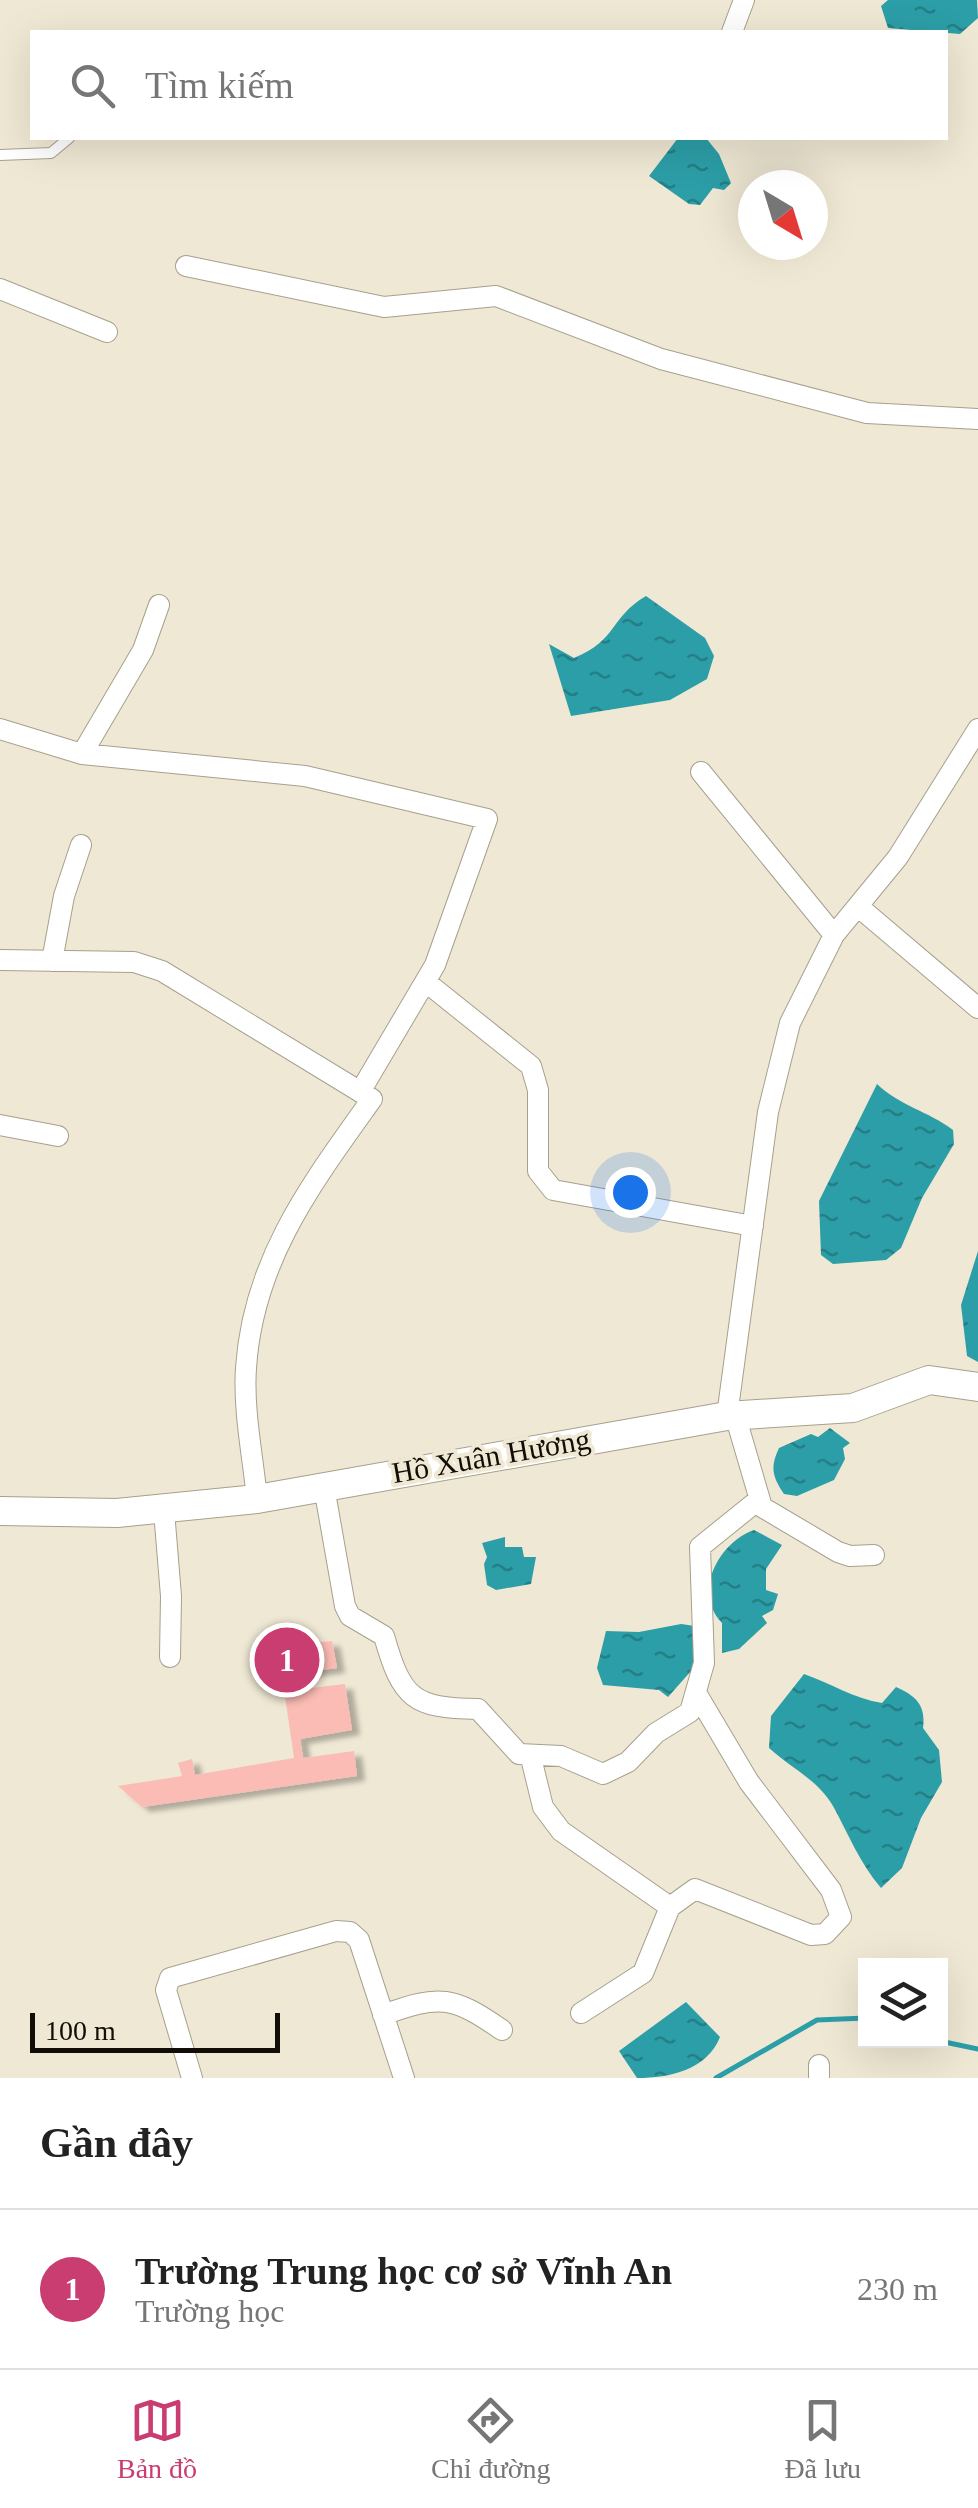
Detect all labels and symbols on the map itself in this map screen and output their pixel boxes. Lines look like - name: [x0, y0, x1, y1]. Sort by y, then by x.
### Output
- north arrow: [738, 170, 828, 260]
- your location: [605, 1167, 656, 1218]
- street label: Hồ Xuân Hương: [389, 1422, 592, 1489]
- pin: 1: [254, 1622, 320, 1698]
- scale bar: [30, 2008, 280, 2052]

